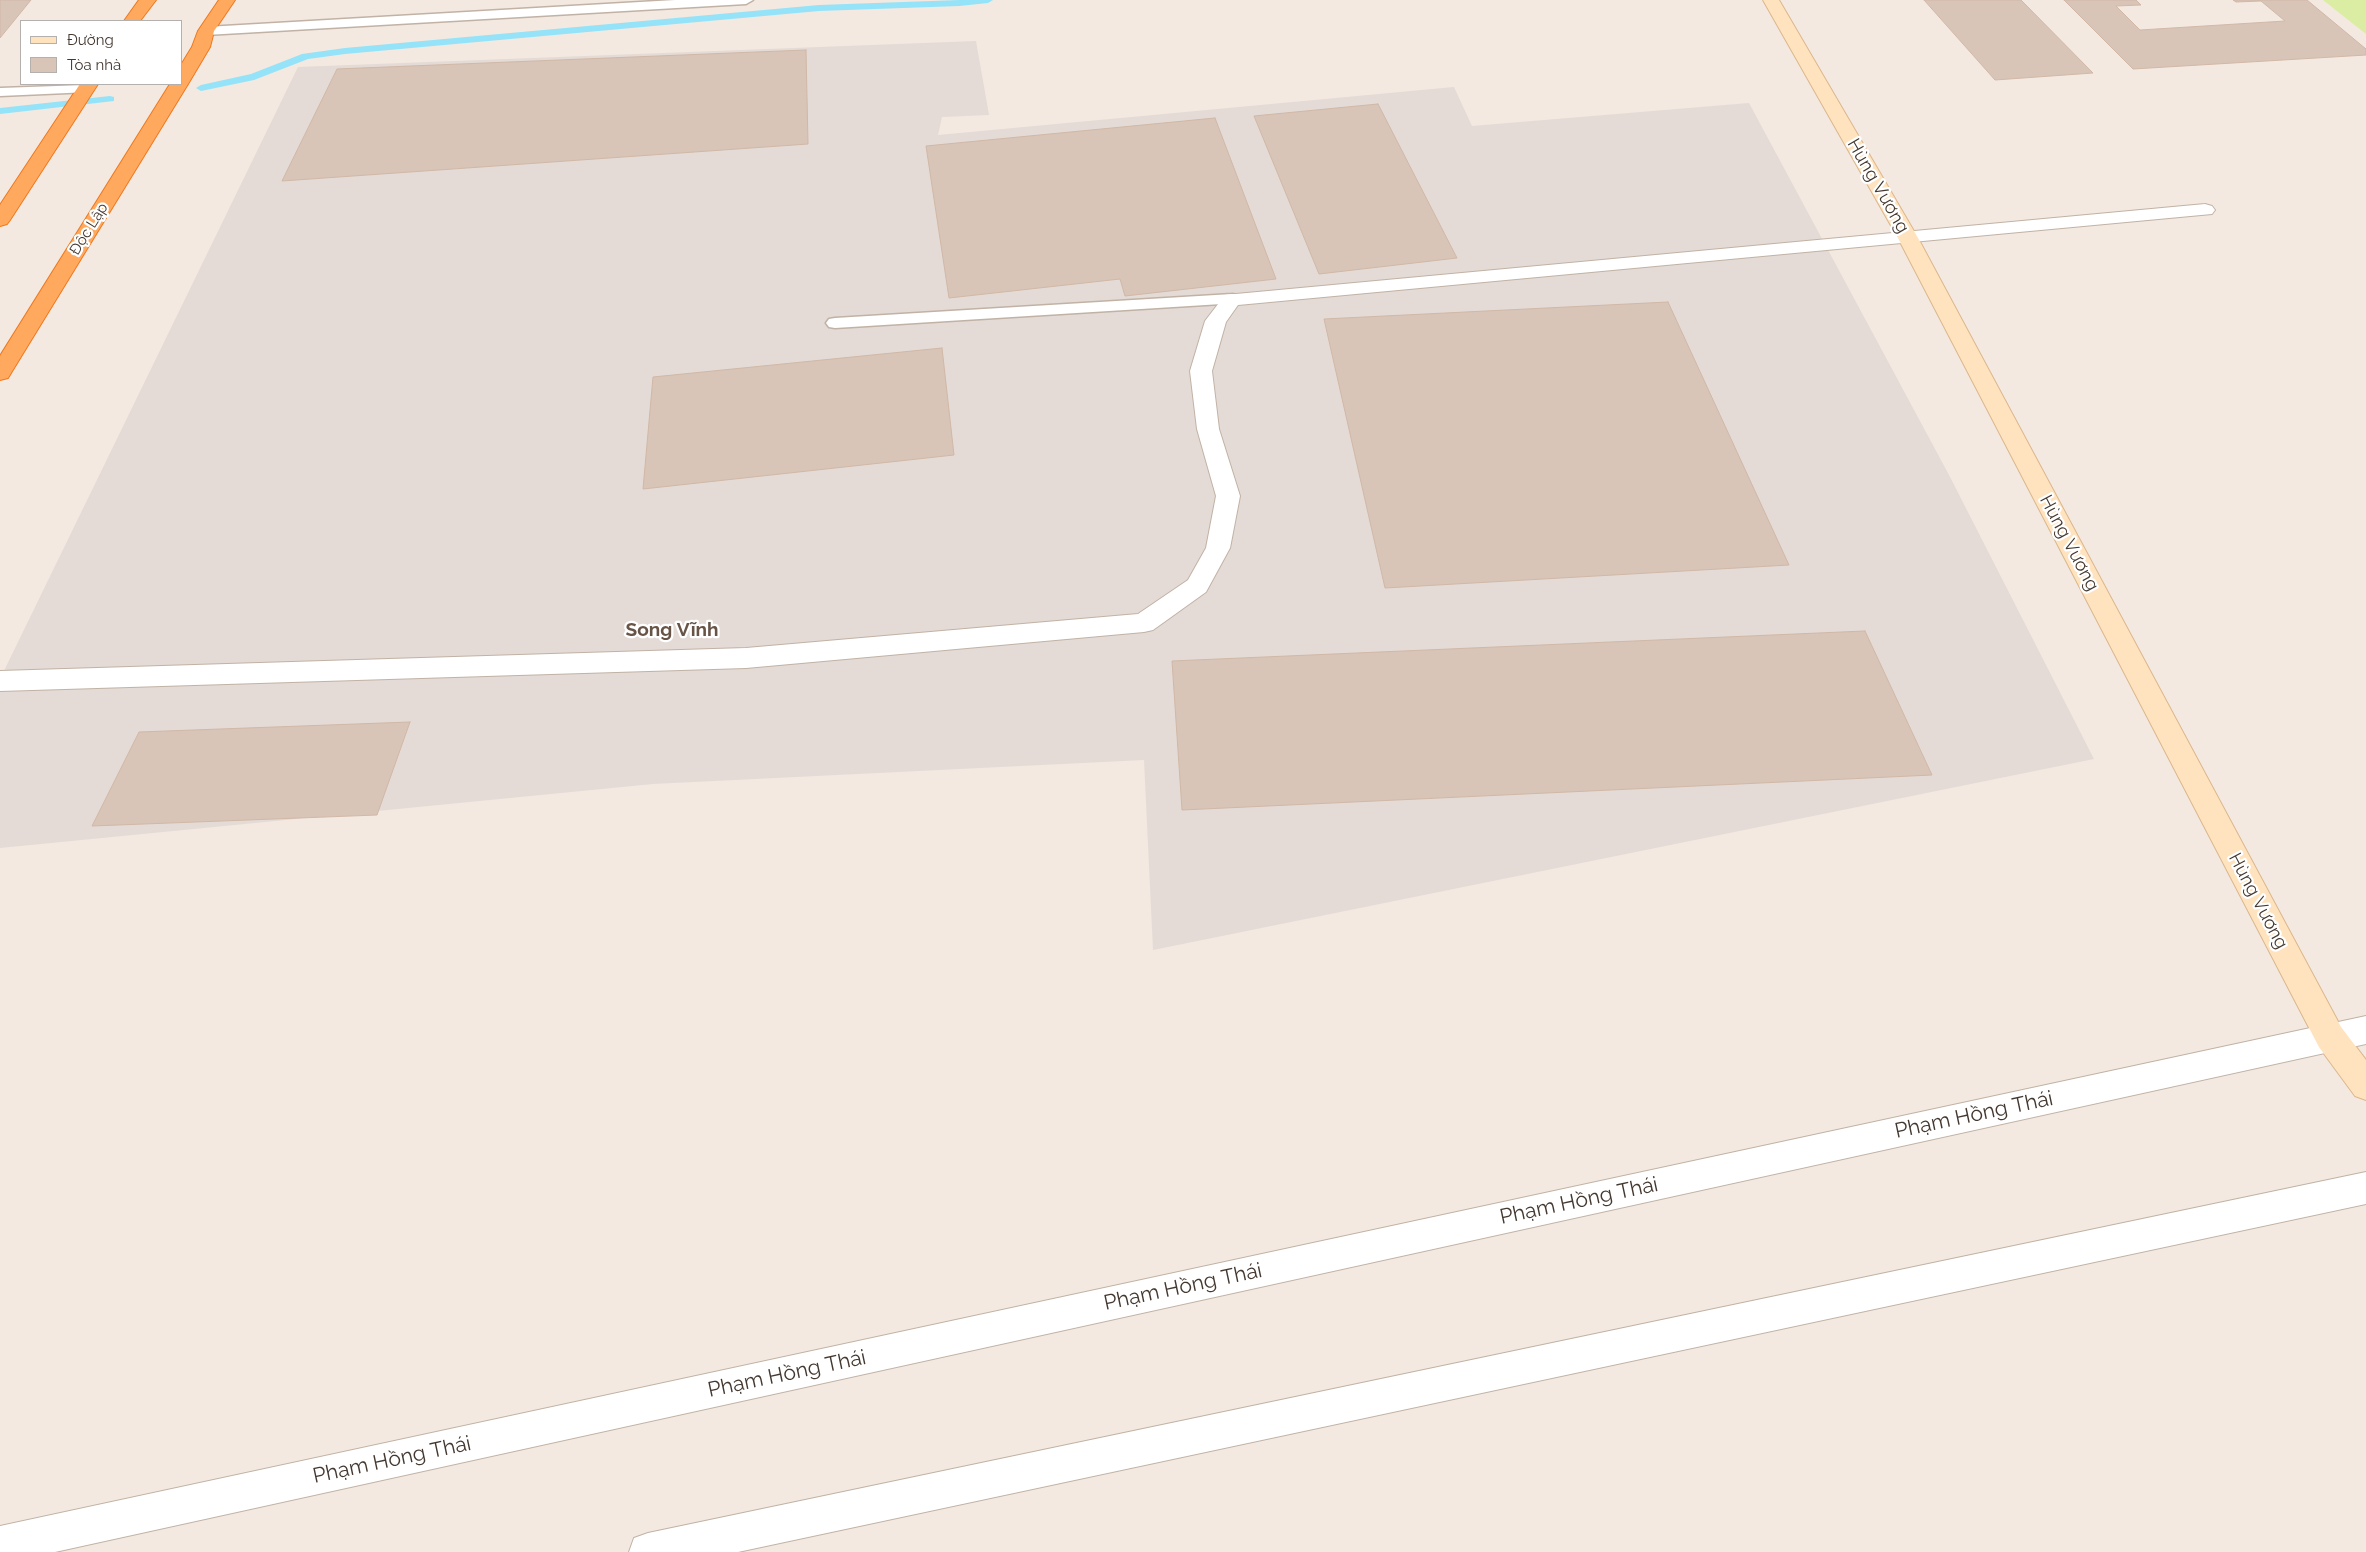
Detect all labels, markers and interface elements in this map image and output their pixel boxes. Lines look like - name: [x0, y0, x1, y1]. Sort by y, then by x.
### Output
- legend: [20, 20, 182, 85]
- text: Đường: [67, 31, 114, 49]
- text: Tòa nhà: [67, 56, 121, 74]
- street label: Hùng Vương: [1842, 135, 1914, 237]
- street label: Độc Lập: [66, 200, 112, 258]
- street label: Hùng Vương: [2035, 491, 2103, 595]
- district label: Song Vĩnh: [626, 619, 718, 641]
- street label: Hùng Vương: [2224, 849, 2292, 953]
- street label: Phạm Hồng Thái: [1893, 1086, 2055, 1144]
- street label: Phạm Hồng Thái: [1498, 1172, 1660, 1230]
- street label: Phạm Hồng Thái: [1102, 1258, 1264, 1316]
- street label: Phạm Hồng Thái: [706, 1345, 868, 1403]
- street label: Phạm Hồng Thái: [311, 1431, 473, 1489]

